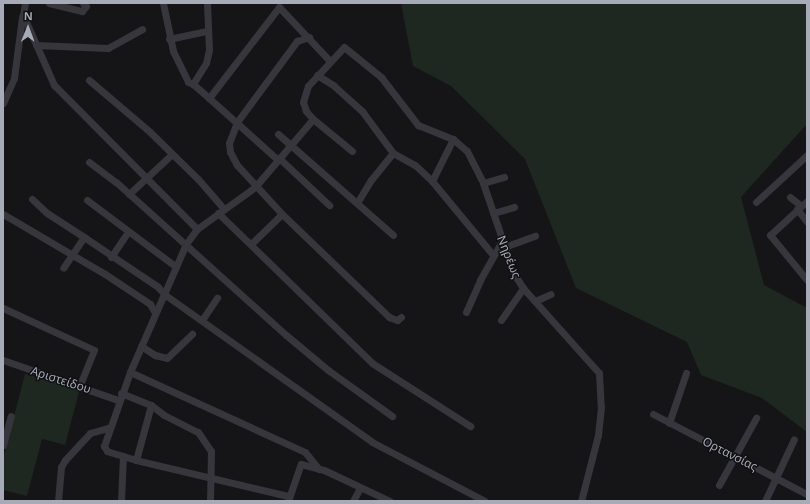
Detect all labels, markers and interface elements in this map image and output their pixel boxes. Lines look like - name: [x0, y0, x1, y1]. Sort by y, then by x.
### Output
- north arrow: [8, 8, 48, 48]
- text: N: [24, 8, 33, 23]
- street label: Νηρέως: [494, 234, 524, 280]
- street label: Αριστείδου: [29, 363, 93, 397]
- street label: Ορτανσίας: [700, 434, 760, 474]

